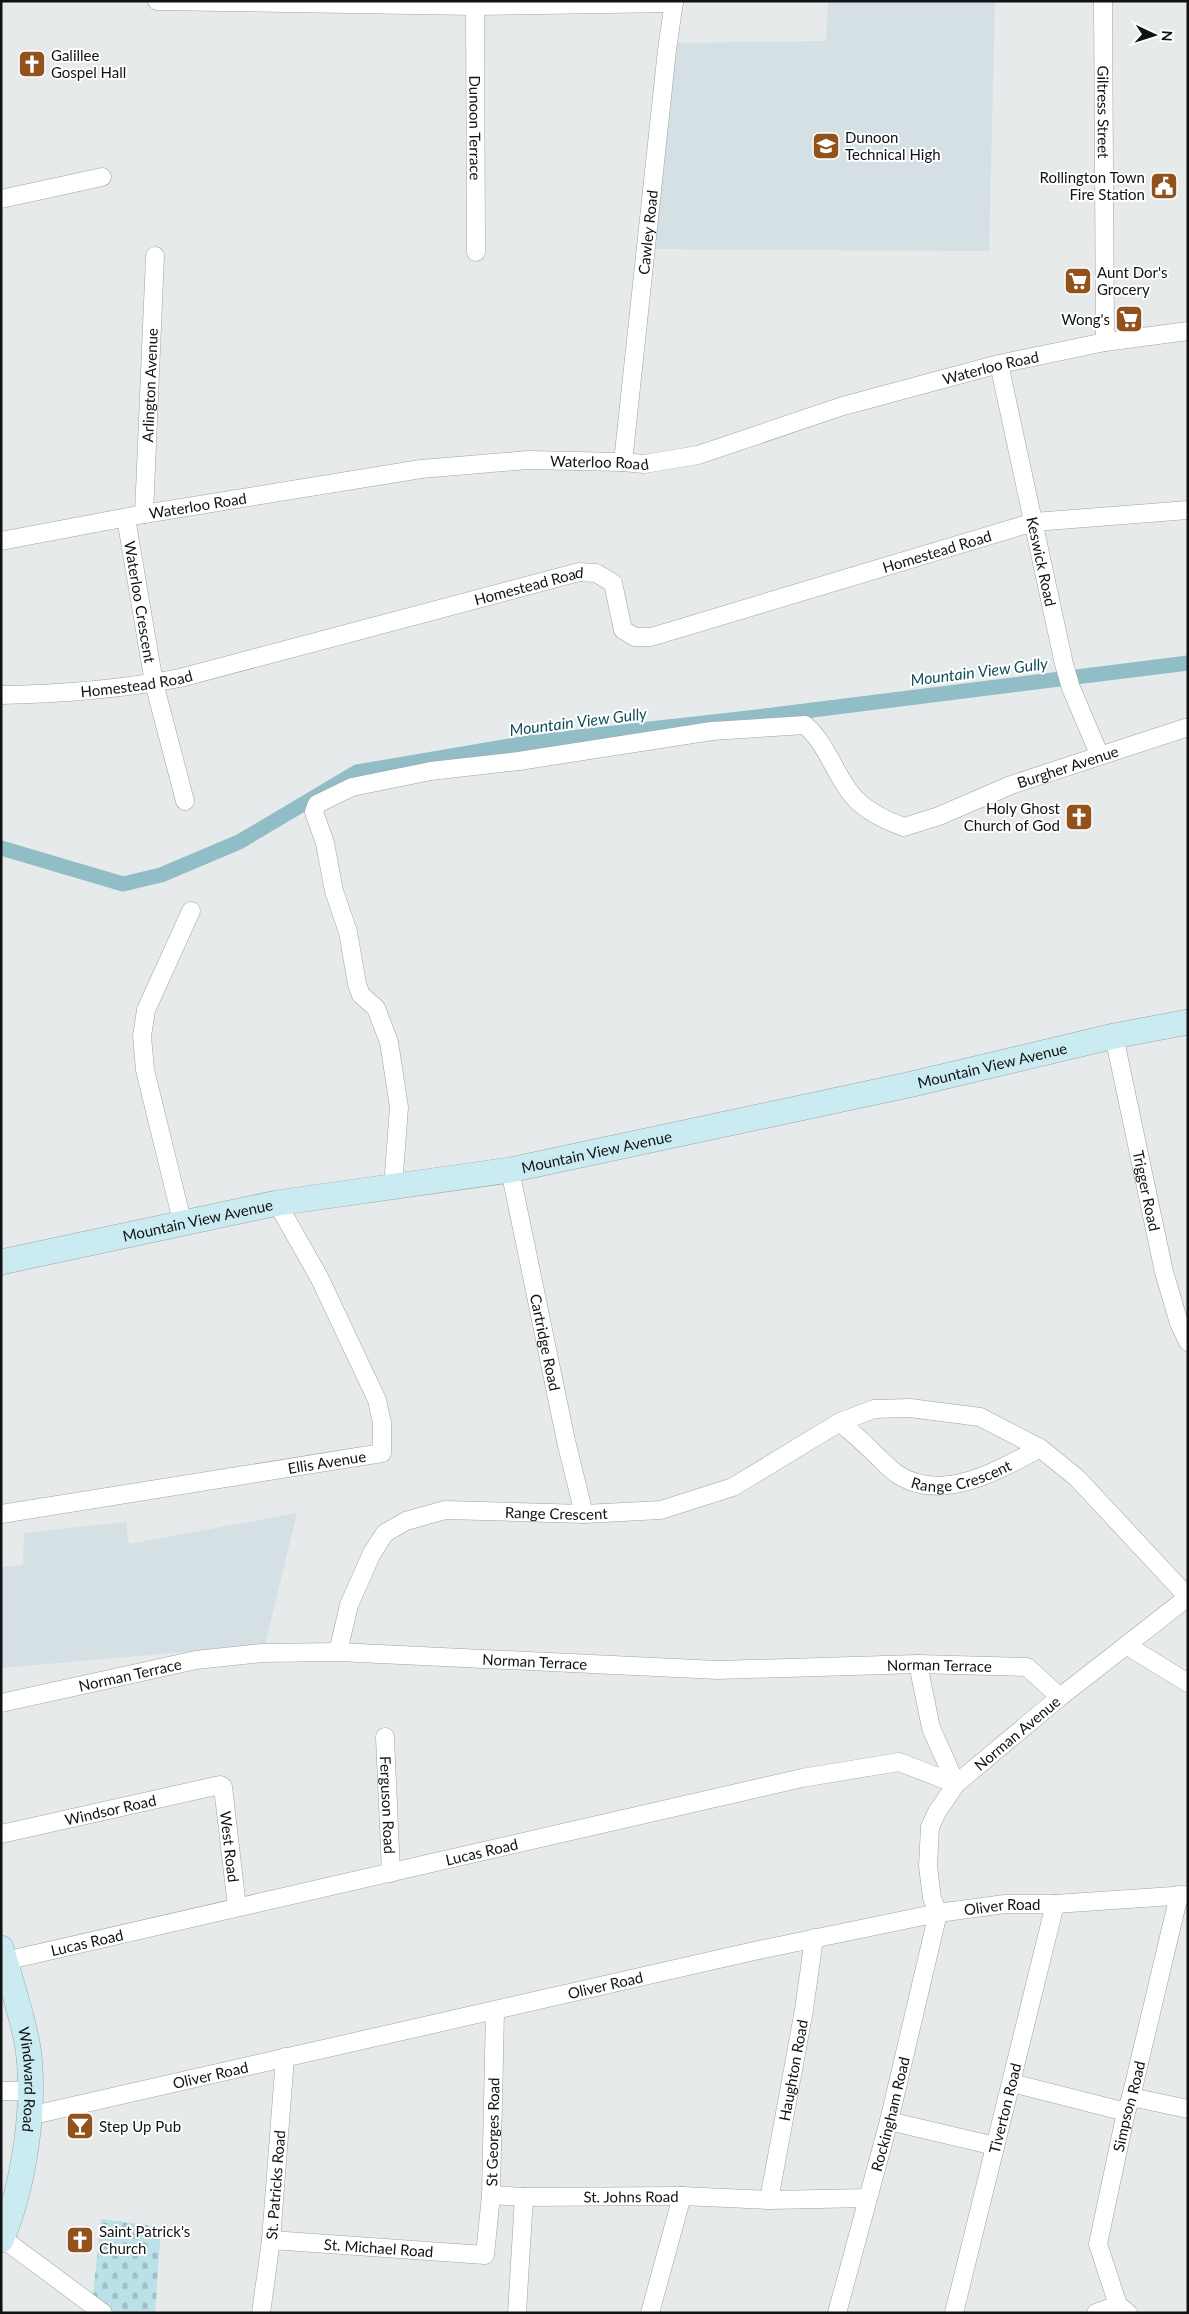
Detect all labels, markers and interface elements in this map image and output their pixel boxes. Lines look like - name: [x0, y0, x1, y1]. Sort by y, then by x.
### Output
- north arrow: [1129, 10, 1179, 60]
- text: N: [1159, 30, 1176, 42]
- place label: Galillee Gospel Hall: [51, 46, 126, 81]
- church icon: Galillee Gospel Hall: [17, 49, 47, 79]
- street label: Giltress Street: [1094, 65, 1113, 159]
- street label: Dunoon Terrace: [466, 75, 485, 181]
- place label: Dunoon Technical High: [845, 128, 941, 163]
- school or university icon: Dunoon Technical High: [811, 131, 841, 161]
- place label: Rollington Town Fire Station: [1040, 168, 1145, 203]
- public building icon: Rollington Town Fire Station: [1149, 171, 1179, 201]
- street label: Cawley Road: [634, 189, 661, 276]
- place label: Aunt Dor's Grocery: [1097, 263, 1168, 298]
- supermarket icon: Aunt Dor's Grocery: [1063, 266, 1093, 296]
- supermarket icon: Wong's: [1114, 304, 1144, 334]
- place label: Wong's: [1061, 310, 1110, 328]
- street label: Arlington Avenue: [138, 328, 161, 443]
- street label: Waterloo Road: [940, 347, 1040, 388]
- street label: Waterloo Road: [550, 451, 650, 474]
- street label: Waterloo Road: [148, 488, 248, 522]
- street label: Keswick Road: [1023, 515, 1060, 608]
- street label: Homestead Road: [880, 526, 993, 576]
- street label: Waterloo Crescent: [121, 539, 160, 665]
- street label: Homestead Road: [472, 563, 584, 608]
- water label: Mountain View Gully: [909, 653, 1049, 689]
- street label: Homestead Road: [80, 666, 194, 700]
- water label: Mountain View Gully: [508, 703, 648, 739]
- street label: Burgher Avenue: [1015, 741, 1121, 791]
- place label: Holy Ghost Church of God: [964, 799, 1061, 834]
- church icon: Holy Ghost Church of God: [1064, 802, 1094, 832]
- street label: Mountain View Avenue: [916, 1038, 1069, 1091]
- street label: Mountain View Avenue: [520, 1127, 673, 1176]
- street label: Trigger Road: [1129, 1149, 1164, 1233]
- street label: Mountain View Avenue: [121, 1195, 274, 1245]
- street label: Cartridge Road: [527, 1292, 564, 1392]
- street label: Ellis Avenue: [287, 1447, 367, 1477]
- street label: Range Crescent: [909, 1456, 1015, 1495]
- street label: Range Crescent: [505, 1503, 609, 1523]
- street label: Norman Terrace: [482, 1650, 588, 1673]
- street label: Norman Terrace: [77, 1654, 183, 1695]
- street label: Norman Terrace: [887, 1655, 992, 1675]
- street label: Norman Avenue: [970, 1692, 1064, 1774]
- street label: Ferguson Road: [377, 1756, 399, 1854]
- street label: Windsor Road: [63, 1791, 158, 1829]
- street label: West Road: [217, 1810, 243, 1883]
- street label: Lucas Road: [444, 1835, 520, 1869]
- street label: Oliver Road: [963, 1895, 1040, 1918]
- street label: Lucas Road: [49, 1925, 125, 1959]
- street label: Oliver Road: [566, 1968, 645, 2002]
- street label: Haughton Road: [775, 2018, 811, 2122]
- street label: Windward Road: [15, 2025, 40, 2133]
- street label: Rockingham Road: [867, 2055, 913, 2173]
- street label: Oliver Road: [171, 2057, 250, 2092]
- street label: Simpson Road: [1109, 2059, 1148, 2153]
- street label: Tiverton Road: [985, 2061, 1024, 2155]
- street label: St Georges Road: [482, 2077, 503, 2186]
- bar icon: Step Up Pub: [65, 2111, 95, 2141]
- place label: Step Up Pub: [99, 2117, 181, 2135]
- street label: St. Patricks Road: [262, 2129, 288, 2240]
- street label: St. Johns Road: [583, 2187, 679, 2206]
- place label: Saint Patrick's Church: [99, 2222, 190, 2257]
- church icon: Saint Patrick's Church: [65, 2225, 95, 2255]
- street label: St. Michael Road: [323, 2235, 434, 2260]

